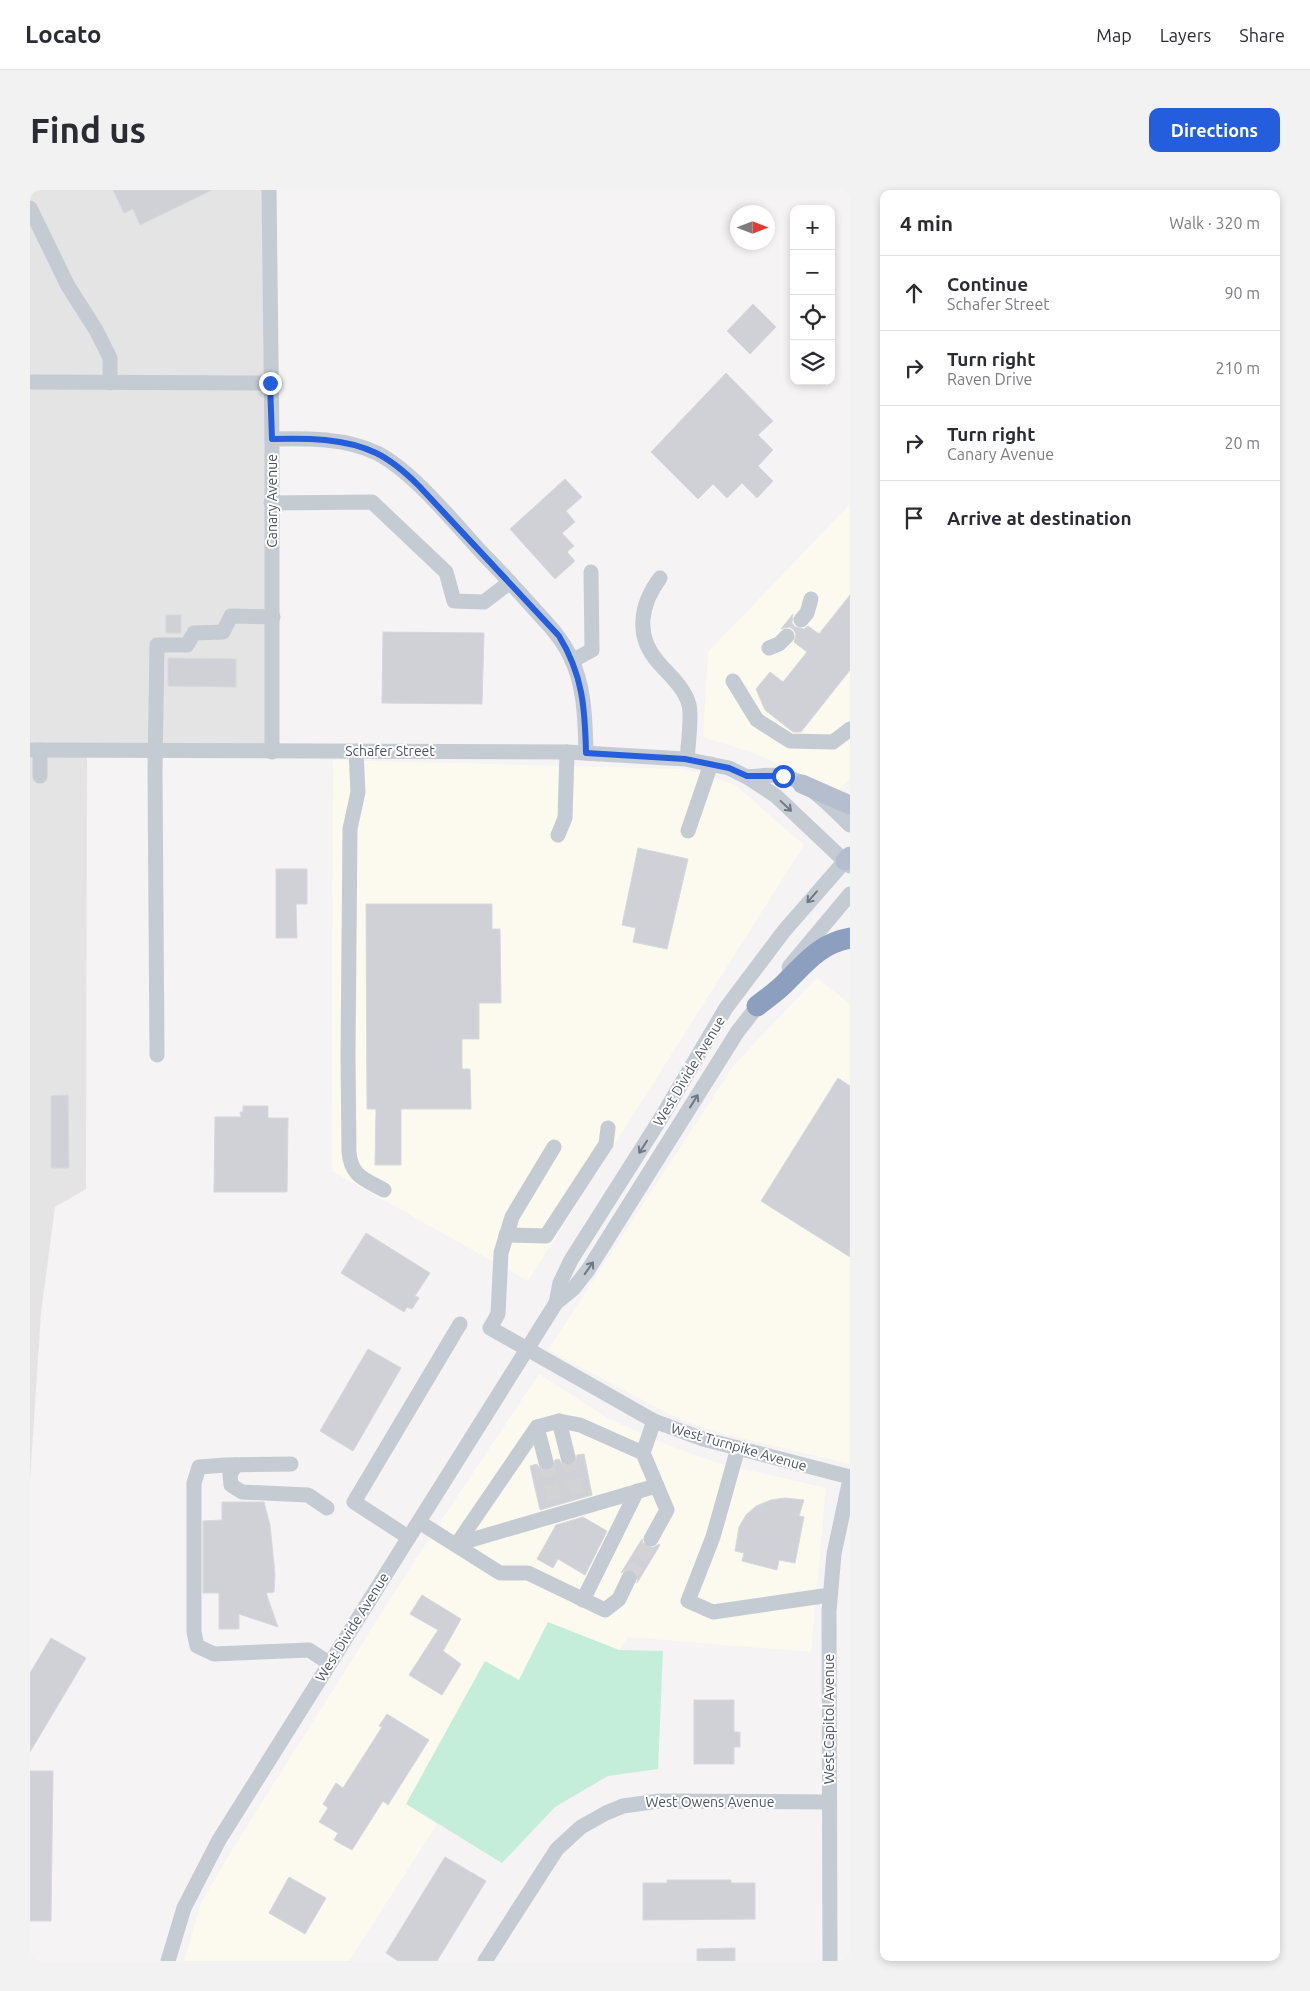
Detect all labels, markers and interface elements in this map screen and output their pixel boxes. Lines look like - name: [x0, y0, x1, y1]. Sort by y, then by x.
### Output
- text: Locato: [25, 21, 101, 48]
- text: Map: [1096, 25, 1132, 45]
- text: Layers: [1160, 25, 1211, 45]
- text: Share: [1239, 25, 1285, 45]
- button: Directions: [1149, 108, 1280, 152]
- text: Find us: [30, 110, 146, 150]
- north arrow: [730, 205, 775, 250]
- map controls: [790, 205, 835, 385]
- button: +: [790, 205, 835, 250]
- text: 4 min: [900, 211, 953, 235]
- text: Walk · 320 m: [1169, 214, 1260, 232]
- button: −: [790, 250, 835, 295]
- text: Continue: [947, 273, 1028, 295]
- icon: ahead: [900, 279, 928, 307]
- text: 90 m: [1224, 284, 1260, 302]
- button: locate: [790, 295, 835, 340]
- text: Schafer Street: [947, 295, 1050, 313]
- button: layers: [790, 340, 835, 385]
- text: Turn right: [947, 348, 1035, 370]
- icon: right: [900, 354, 928, 382]
- text: 210 m: [1215, 359, 1260, 377]
- text: Raven Drive: [947, 370, 1032, 388]
- route end: [259, 372, 282, 395]
- text: Turn right: [947, 423, 1035, 445]
- icon: right: [900, 429, 928, 457]
- text: 20 m: [1224, 434, 1260, 452]
- text: Canary Avenue: [947, 445, 1054, 463]
- street label: Canary Avenue: [264, 454, 280, 548]
- icon: arrive: [900, 504, 928, 532]
- text: Arrive at destination: [947, 507, 1132, 529]
- street label: Schafer Street: [345, 743, 435, 759]
- route start: [772, 765, 795, 788]
- one-way arrow: [779, 799, 792, 811]
- one-way arrow: [807, 891, 818, 904]
- street label: West Divide Avenue: [650, 1013, 728, 1129]
- one-way arrow: [689, 1094, 699, 1108]
- one-way arrow: [637, 1140, 648, 1154]
- one-way arrow: [584, 1261, 594, 1275]
- street label: West Turnpike Avenue: [669, 1420, 809, 1474]
- street label: West Divide Avenue: [312, 1570, 392, 1684]
- street label: West Capitol Avenue: [821, 1654, 837, 1784]
- street label: West Owens Avenue: [645, 1794, 775, 1810]

